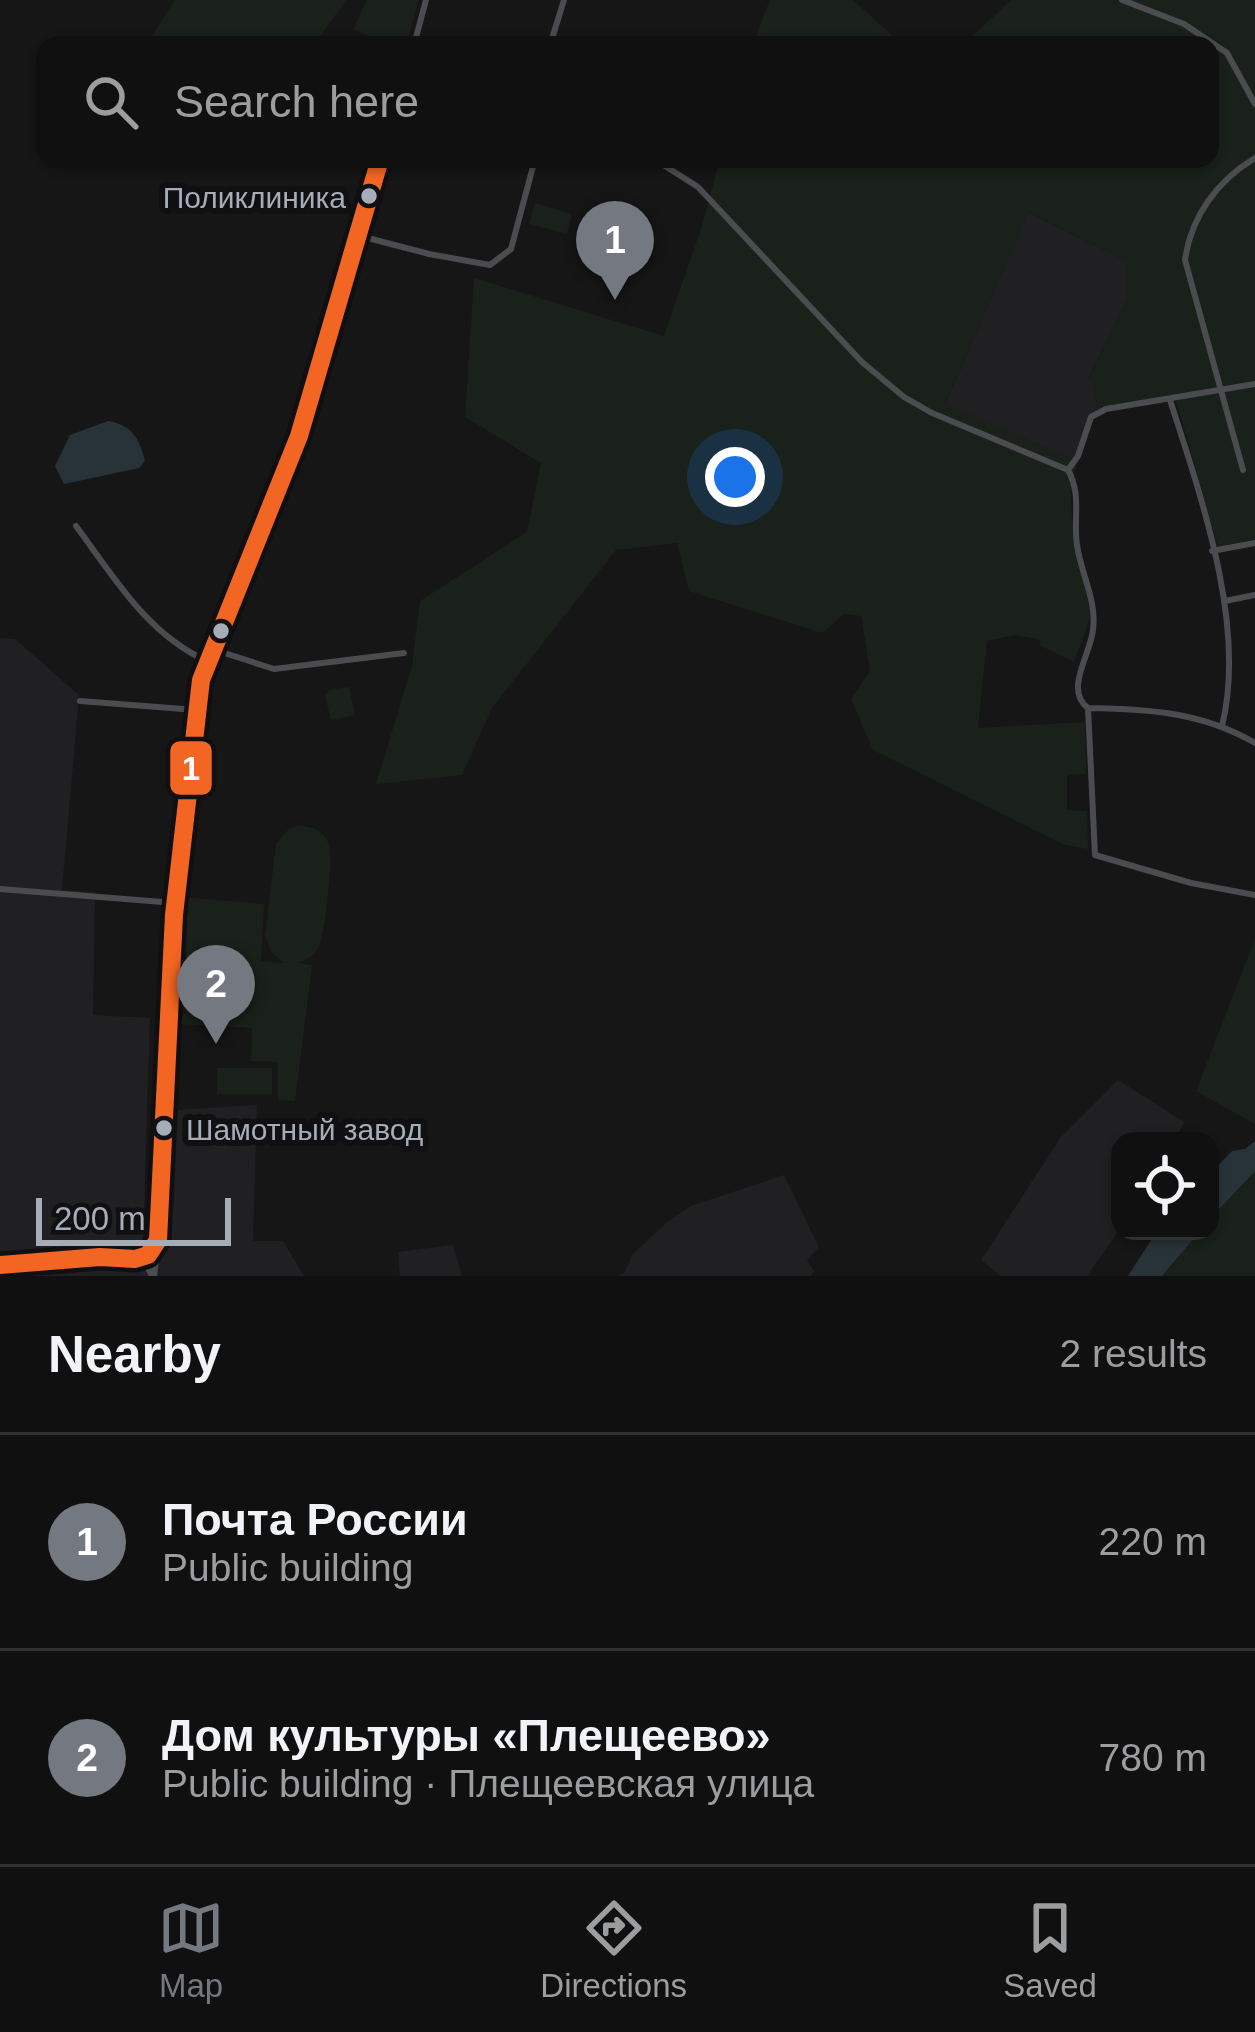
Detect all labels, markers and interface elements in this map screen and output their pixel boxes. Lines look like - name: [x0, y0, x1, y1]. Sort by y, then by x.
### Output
- search box: [36, 36, 1219, 168]
- icon: search: [78, 69, 144, 135]
- text: Search here: [174, 76, 419, 127]
- place label: Поликлиника: [163, 181, 346, 214]
- marker: Поликлиника: [358, 185, 380, 207]
- pin: 1: [576, 201, 654, 300]
- your location: [705, 447, 765, 507]
- unlabelled marker: [210, 620, 232, 642]
- line badge: 1: [168, 739, 214, 797]
- text: 1: [182, 750, 200, 787]
- pin: 2: [177, 945, 255, 1044]
- place label: Шамотный завод: [186, 1113, 423, 1146]
- marker: Шамотный завод: [153, 1117, 175, 1139]
- map controls: [1111, 1132, 1219, 1240]
- button: locate: [1111, 1132, 1219, 1240]
- scale bar: [36, 1192, 231, 1245]
- text: 200 m: [54, 1200, 146, 1237]
- text: Nearby: [48, 1326, 221, 1383]
- text: 2 results: [1060, 1332, 1207, 1375]
- text: Почта России: [162, 1494, 468, 1545]
- text: 1: [76, 1520, 98, 1563]
- text: 220 m: [1099, 1520, 1207, 1563]
- text: Public building: [162, 1546, 414, 1589]
- text: Дом культуры «Плещеево»: [162, 1710, 771, 1761]
- text: 2: [76, 1736, 98, 1779]
- text: 780 m: [1099, 1736, 1207, 1779]
- text: Public building · Плещеевская улица: [162, 1762, 814, 1805]
- tab: Map: [158, 1895, 224, 2005]
- tab: Directions: [540, 1895, 687, 2005]
- tab: Saved: [1003, 1895, 1097, 2005]

